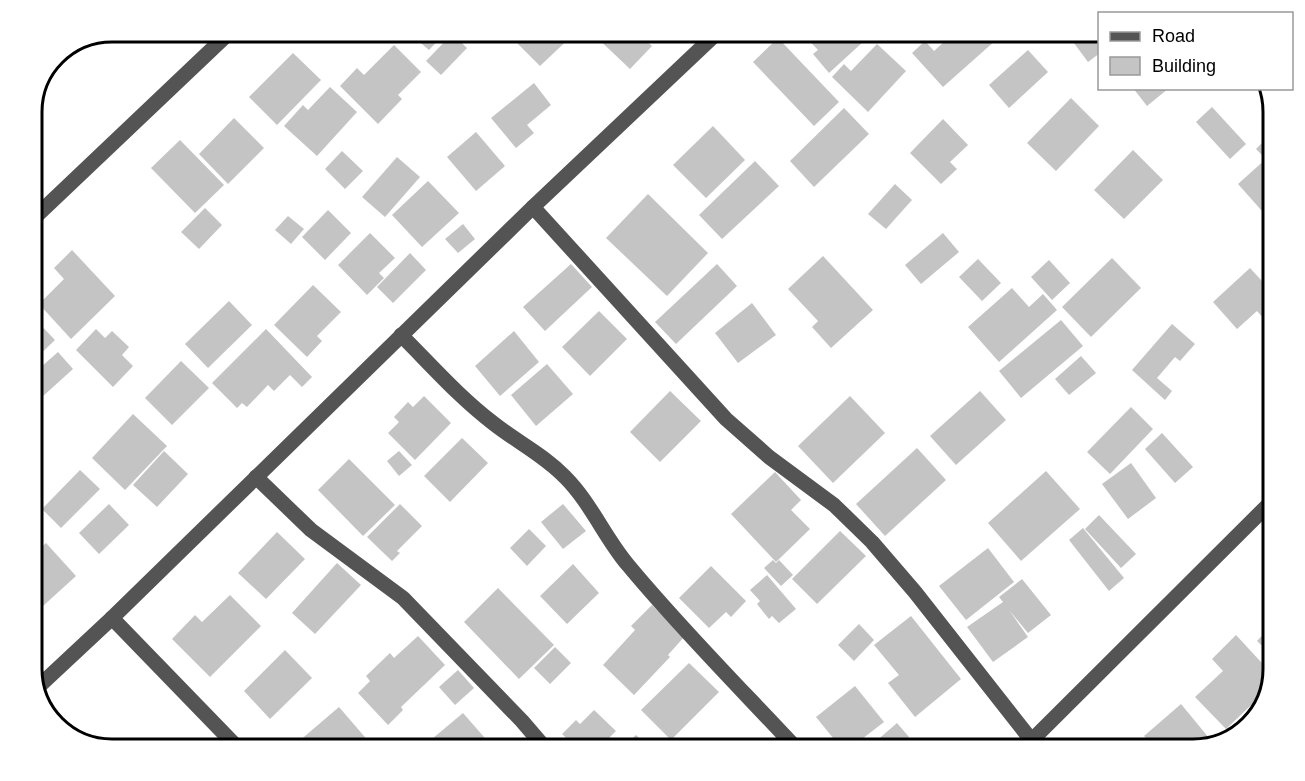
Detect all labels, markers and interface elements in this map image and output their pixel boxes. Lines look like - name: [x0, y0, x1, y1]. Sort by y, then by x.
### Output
- legend: [1098, 12, 1293, 90]
- text: Road: [1152, 26, 1195, 46]
- text: Building: [1152, 56, 1216, 76]

